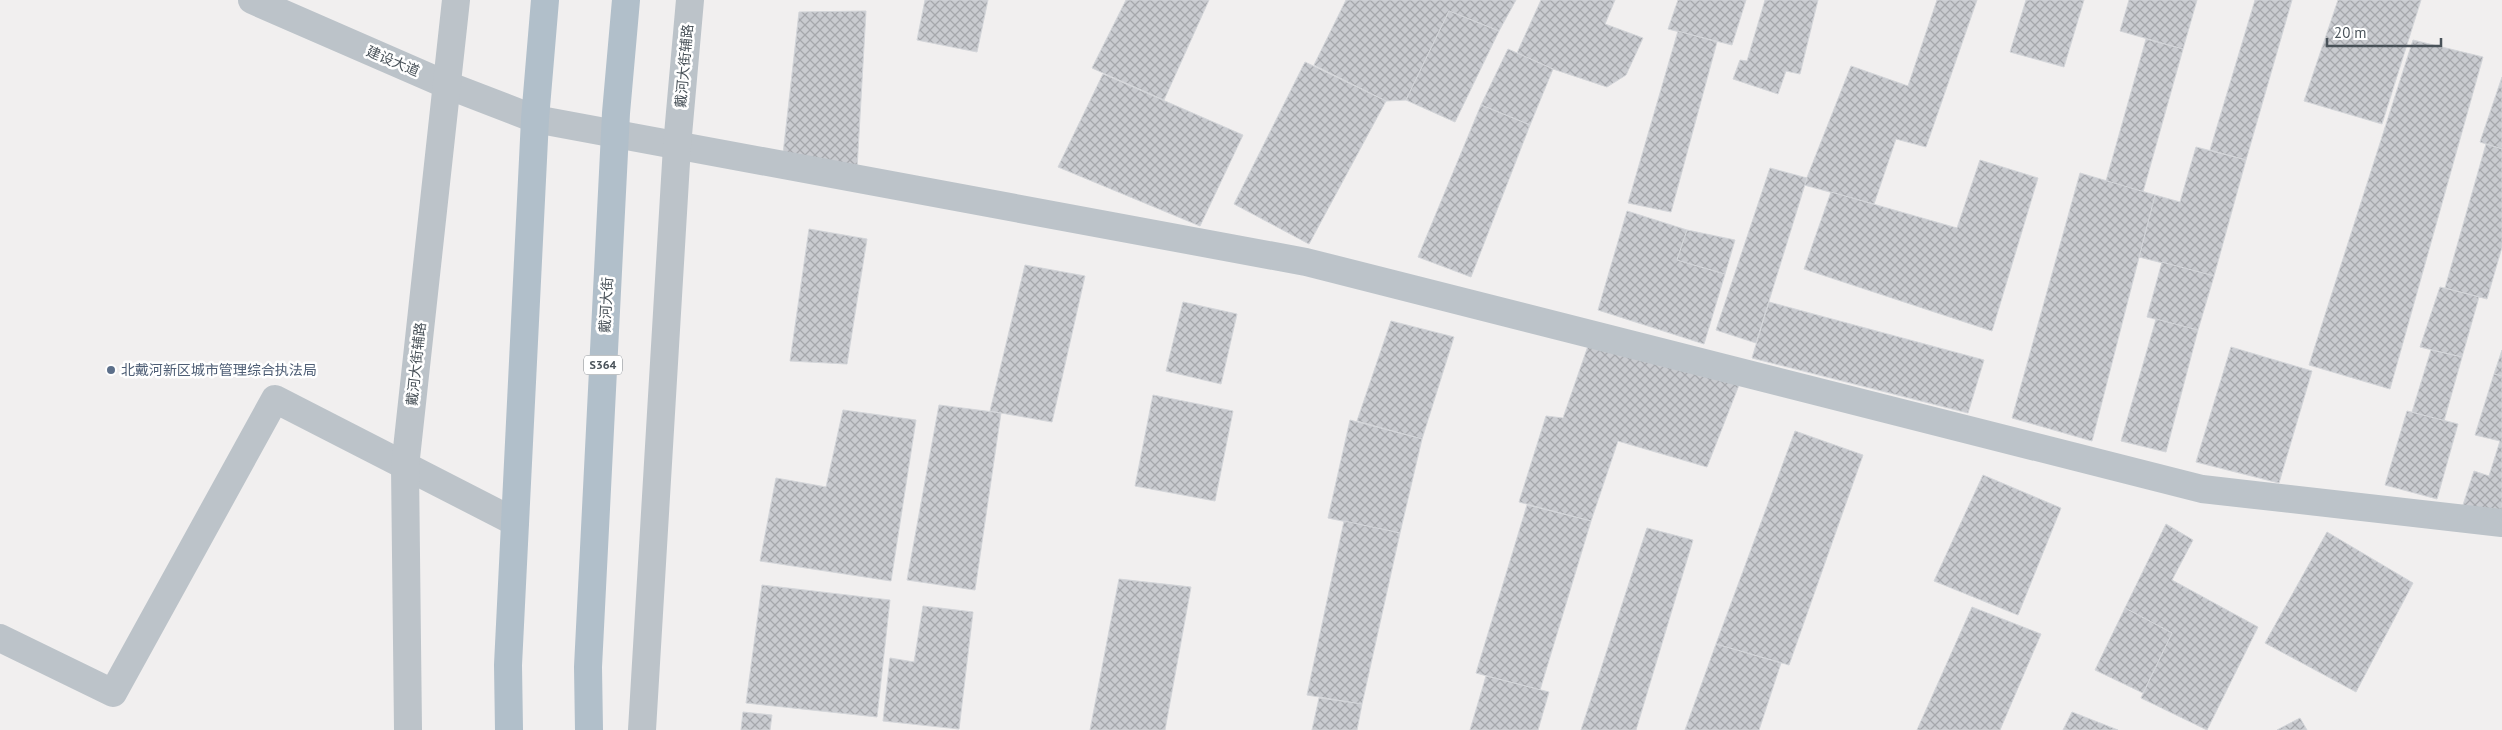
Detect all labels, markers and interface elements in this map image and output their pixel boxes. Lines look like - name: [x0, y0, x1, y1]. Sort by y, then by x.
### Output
- scale bar: [2327, 15, 2441, 47]
- street label: 戴河大街辅路: [671, 23, 697, 109]
- text: 20 m: [2334, 23, 2367, 42]
- street label: 建设大道: [364, 42, 422, 80]
- street label: 戴河大街: [596, 277, 616, 333]
- street label: 戴河大街辅路: [403, 321, 429, 407]
- road number: S364: [584, 356, 622, 374]
- place label: 北戴河新区城市管理综合执法局: [121, 361, 317, 379]
- marker: 北戴河新区城市管理综合执法局: [105, 364, 117, 376]

